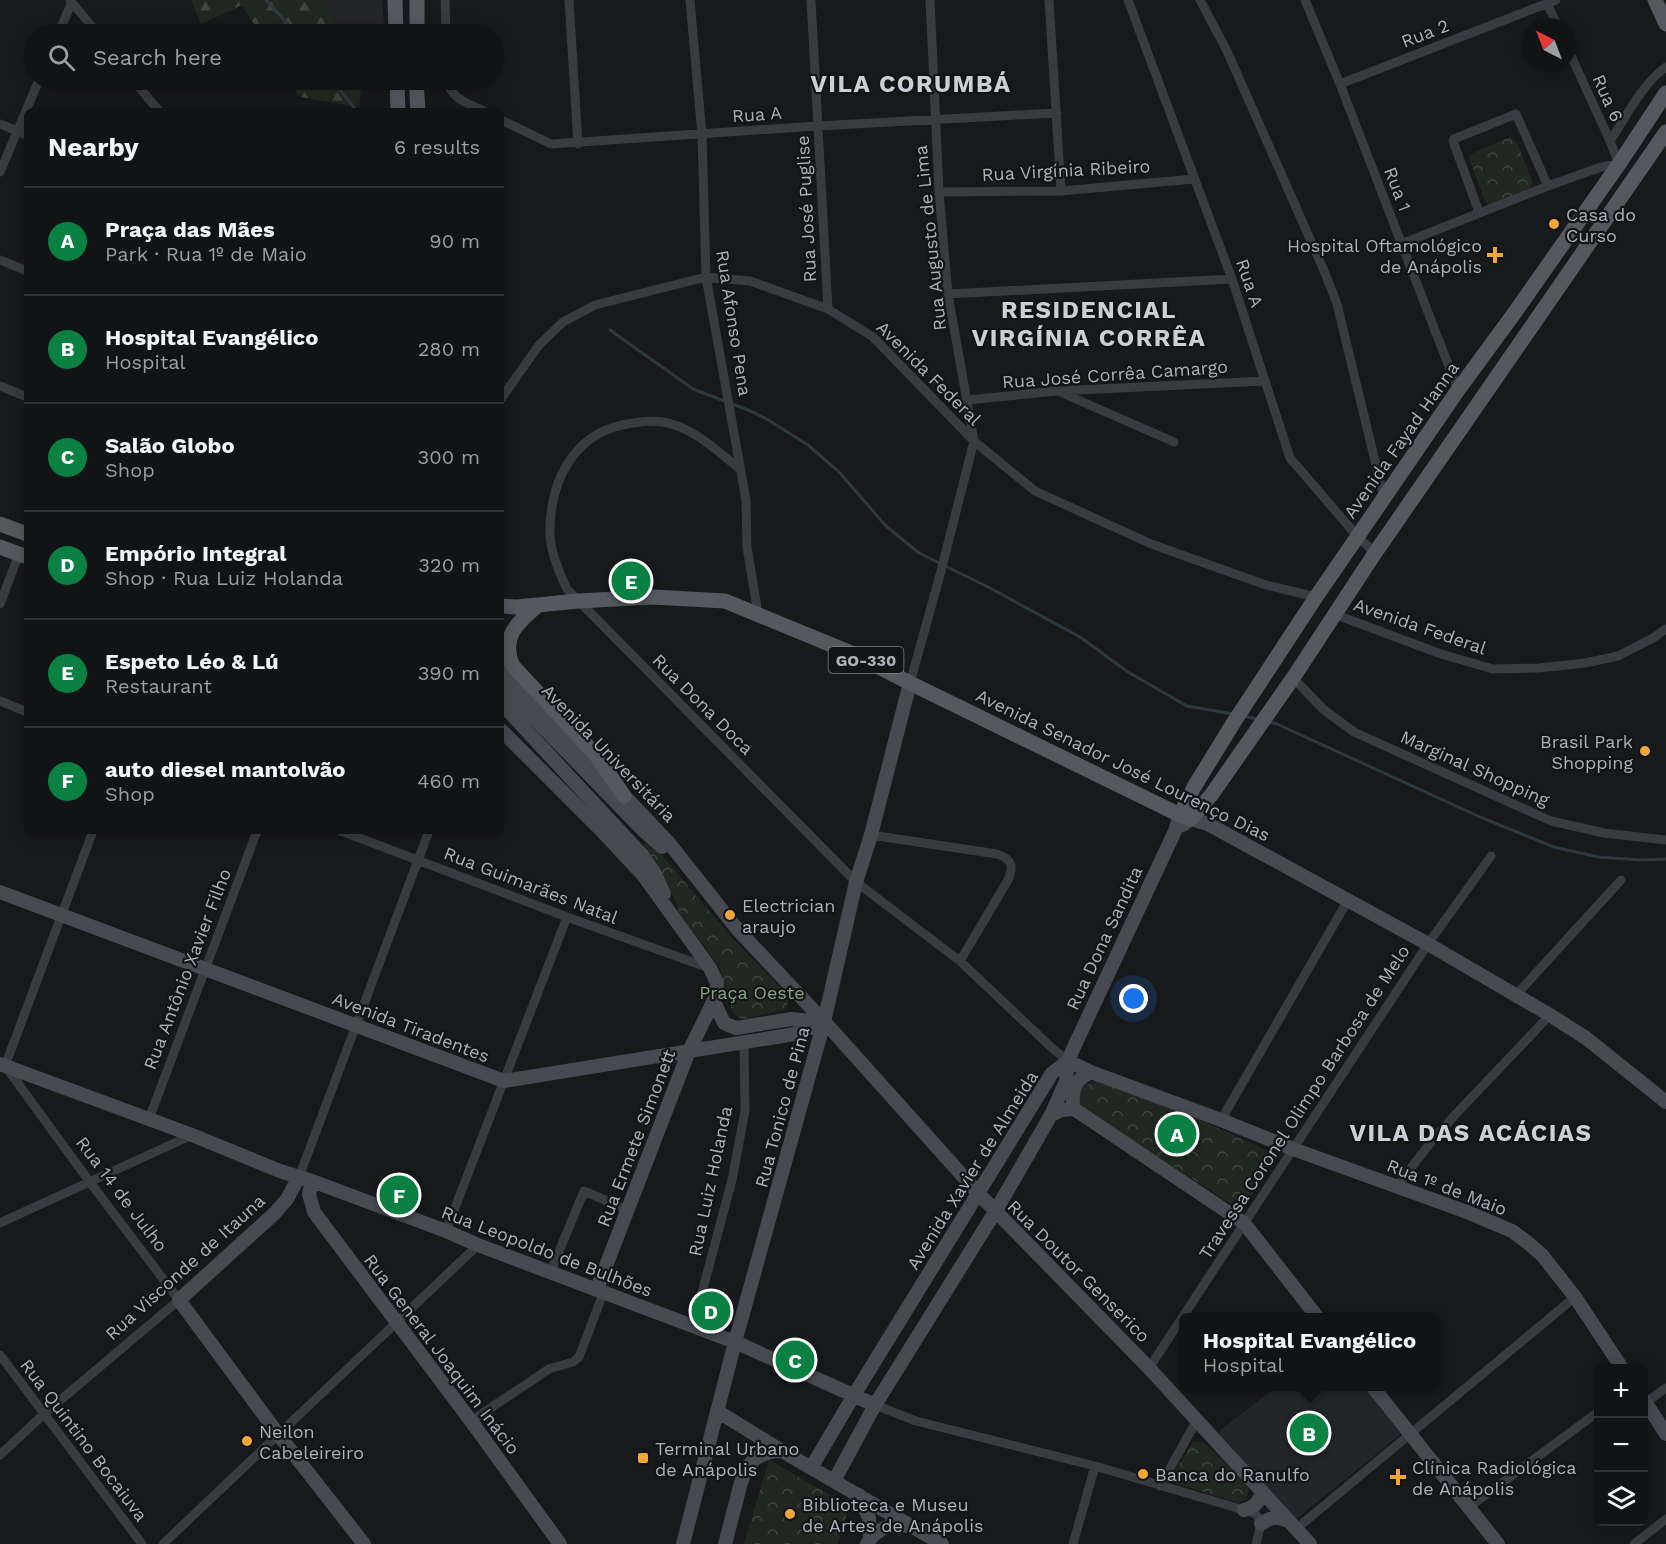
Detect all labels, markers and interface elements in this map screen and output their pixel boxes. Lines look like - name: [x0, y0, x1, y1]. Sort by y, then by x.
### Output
- street label: Rua 2: [1398, 14, 1452, 52]
- north arrow: [1522, 18, 1576, 72]
- search box: [24, 24, 504, 90]
- icon: search: [45, 41, 78, 74]
- text: Search here: [93, 45, 222, 70]
- district label: VILA CORUMBÁ: [810, 70, 1012, 98]
- street label: Rua 6: [1588, 71, 1628, 125]
- street label: Rua A: [731, 102, 783, 126]
- text: Nearby: [48, 132, 139, 162]
- text: 6 results: [394, 135, 480, 159]
- street label: Rua José Puglise: [792, 135, 820, 283]
- street label: Rua Augusto de Lima: [910, 144, 950, 332]
- street label: Rua Virgínia Ribeiro: [981, 155, 1151, 185]
- street label: Rua 1: [1380, 164, 1416, 214]
- place label: Casa do Curso: [1566, 204, 1636, 246]
- text: Praça das Mães: [105, 217, 275, 242]
- marker: Casa do Curso: [1547, 217, 1561, 231]
- text: A: [61, 229, 74, 253]
- text: 90 m: [429, 229, 480, 253]
- place label: Hospital Oftamológico de Anápolis: [1287, 235, 1482, 277]
- text: Park · Rua 1º de Maio: [105, 242, 307, 266]
- marker: Hospital Oftamológico de Anápolis: [1486, 246, 1504, 264]
- street label: Rua Afonso Pena: [712, 249, 756, 397]
- street label: Rua A: [1232, 256, 1268, 310]
- district label: RESIDENCIAL VIRGÍNIA CORRÊA: [972, 296, 1206, 352]
- street label: Avenida Federal: [872, 316, 986, 430]
- text: Hospital Evangélico: [105, 325, 318, 350]
- text: B: [61, 337, 74, 361]
- text: 280 m: [418, 337, 480, 361]
- text: Hospital: [105, 350, 186, 374]
- street label: Rua José Corrêa Camargo: [1001, 356, 1229, 392]
- street label: Avenida Fayad Hanna: [1339, 358, 1463, 522]
- text: Salão Globo: [105, 433, 235, 458]
- text: C: [61, 445, 74, 469]
- text: 300 m: [418, 445, 480, 469]
- text: Shop: [105, 458, 155, 482]
- text: Empório Integral: [105, 541, 286, 566]
- text: D: [60, 553, 75, 577]
- text: 320 m: [418, 553, 480, 577]
- pin: E: [612, 558, 650, 604]
- text: Shop · Rua Luiz Holanda: [105, 566, 343, 590]
- street label: Avenida Federal: [1351, 593, 1490, 659]
- road number: GO-330: [828, 647, 904, 673]
- text: Espeto Léo & Lú: [105, 649, 279, 674]
- street label: Rua Dona Doca: [648, 649, 758, 759]
- text: E: [61, 661, 74, 685]
- text: 390 m: [418, 661, 480, 685]
- text: Restaurant: [105, 674, 212, 698]
- street label: Avenida Universitária: [538, 680, 680, 826]
- street label: Avenida Senador José Lourenço Dias: [973, 684, 1273, 846]
- street label: Marginal Shopping: [1397, 726, 1553, 810]
- place label: Brasil Park Shopping: [1540, 731, 1633, 773]
- marker: Brasil Park Shopping: [1638, 744, 1652, 758]
- text: auto diesel mantolvão: [105, 757, 346, 782]
- text: F: [61, 769, 74, 793]
- text: 460 m: [417, 769, 480, 793]
- text: Shop: [105, 782, 155, 806]
- street label: Rua Guimarães Natal: [441, 842, 621, 928]
- street label: Rua Dona Sandita: [1061, 863, 1147, 1013]
- street label: Rua Antônio Xavier Filho: [139, 866, 235, 1072]
- place label: Electrician araujo: [742, 895, 835, 937]
- marker: Electrician araujo: [723, 908, 737, 922]
- street label: Travessa Coronel Olimpo Barbosa de Melo: [1194, 941, 1414, 1263]
- park label: Praça Oeste: [699, 982, 805, 1003]
- your location: [1119, 984, 1148, 1013]
- street label: Avenida Tiradentes: [330, 987, 492, 1067]
- street label: Rua Tonico de Pina: [750, 1024, 814, 1190]
- street label: Rua Ermete Simonett: [592, 1046, 680, 1230]
- street label: Avenida Xavier de Almeida: [902, 1067, 1042, 1273]
- street label: Rua Luiz Holanda: [684, 1104, 736, 1258]
- pin: A: [1158, 1112, 1196, 1156]
- district label: VILA DAS ACÁCIAS: [1350, 1119, 1593, 1147]
- street label: Rua 14 de Julho: [72, 1132, 172, 1256]
- street label: Rua 1º de Maio: [1384, 1154, 1510, 1220]
- pin: F: [380, 1172, 418, 1218]
- street label: Rua Visconde de Itauna: [101, 1190, 269, 1344]
- street label: Rua Doutor Genserico: [1004, 1196, 1154, 1346]
- street label: Rua Leopoldo de Bulhões: [439, 1201, 655, 1301]
- street label: Rua General Joaquim Inácio: [360, 1250, 524, 1458]
- pin: D: [692, 1288, 730, 1334]
- popup: [1179, 1313, 1440, 1391]
- text: Hospital Evangélico: [1203, 1328, 1416, 1353]
- pin: C: [776, 1338, 814, 1382]
- text: Hospital: [1203, 1353, 1284, 1377]
- street label: Rua Quintino Bocaiuva: [16, 1355, 152, 1525]
- map controls: [1594, 1364, 1648, 1526]
- button: +: [1594, 1364, 1648, 1418]
- pin: B: [1290, 1410, 1328, 1456]
- button: −: [1594, 1418, 1648, 1472]
- place label: Neilon Cabeleireiro: [259, 1421, 364, 1463]
- marker: Neilon Cabeleireiro: [240, 1434, 254, 1448]
- place label: Terminal Urbano de Anápolis: [655, 1438, 799, 1480]
- marker: Terminal Urbano de Anápolis: [636, 1451, 650, 1465]
- place label: Clínica Radiológica de Anápolis: [1412, 1457, 1577, 1499]
- place label: Banca do Ranulfo: [1155, 1464, 1310, 1485]
- marker: Banca do Ranulfo: [1136, 1467, 1150, 1481]
- marker: Clínica Radiológica de Anápolis: [1389, 1468, 1407, 1486]
- button: layers: [1594, 1472, 1648, 1526]
- place label: Biblioteca e Museu de Artes de Anápolis: [802, 1494, 984, 1536]
- marker: Biblioteca e Museu de Artes de Anápolis: [783, 1507, 797, 1521]

